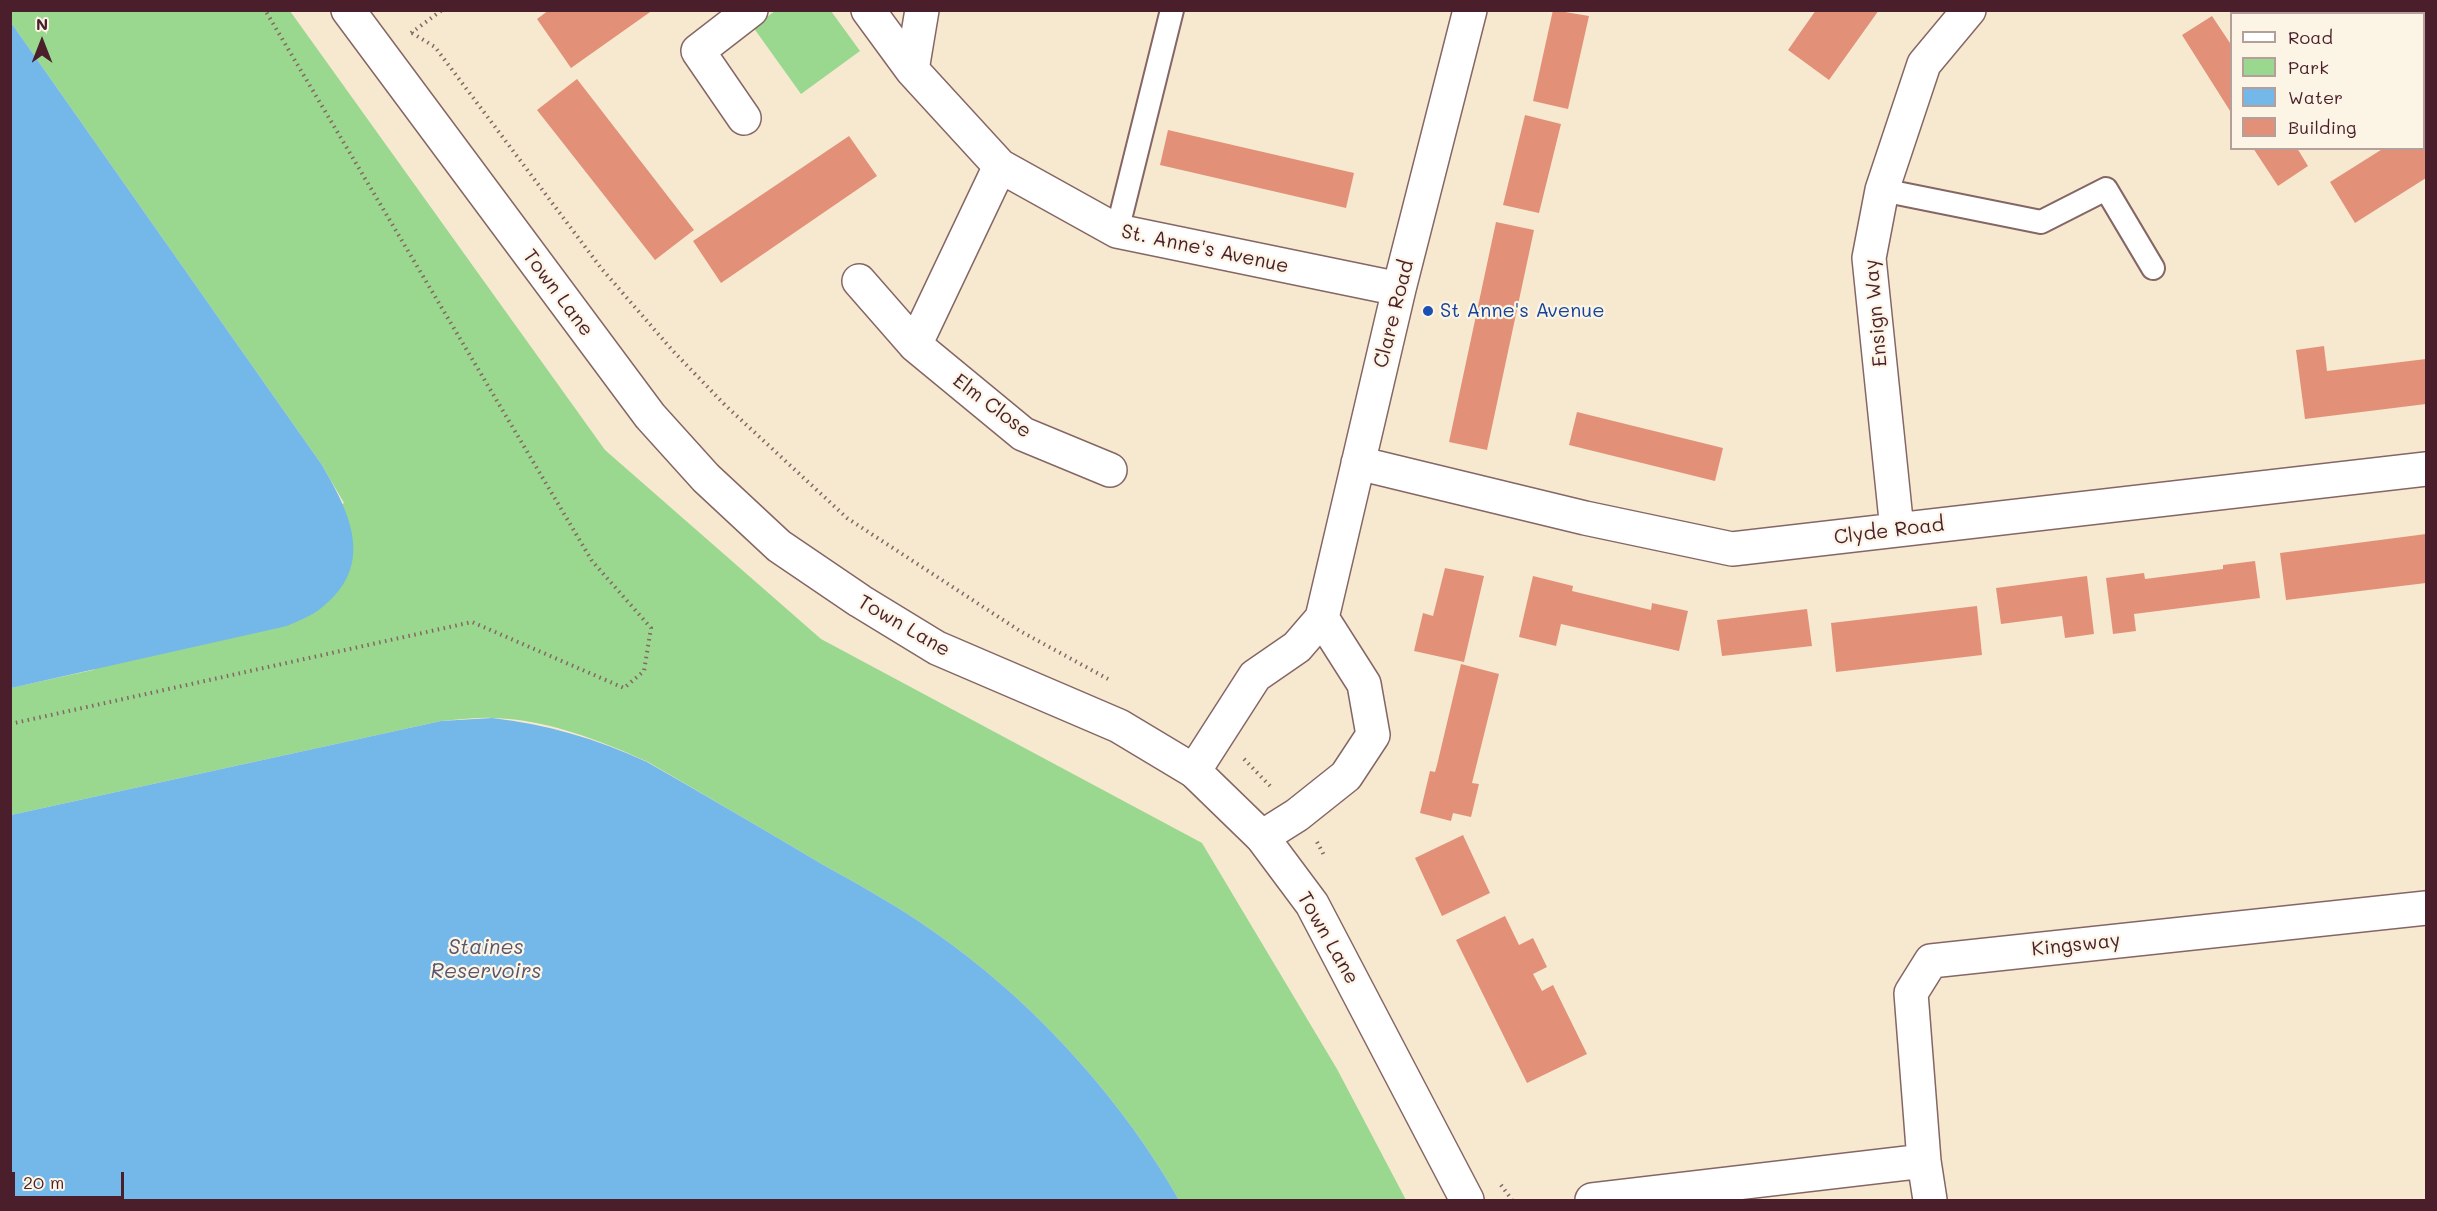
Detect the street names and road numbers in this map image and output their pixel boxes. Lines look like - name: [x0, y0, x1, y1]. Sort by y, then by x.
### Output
- street label: St. Anne's Avenue: [1119, 220, 1291, 278]
- street label: Town Lane: [518, 245, 598, 341]
- street label: Clare Road: [1369, 258, 1419, 370]
- street label: Ensign Way: [1859, 258, 1893, 368]
- street label: Elm Close: [948, 369, 1036, 443]
- street label: Clyde Road: [1832, 512, 1946, 550]
- street label: Town Lane: [854, 590, 954, 662]
- street label: Town Lane: [1292, 888, 1364, 988]
- street label: Kingsway: [2030, 928, 2122, 962]

